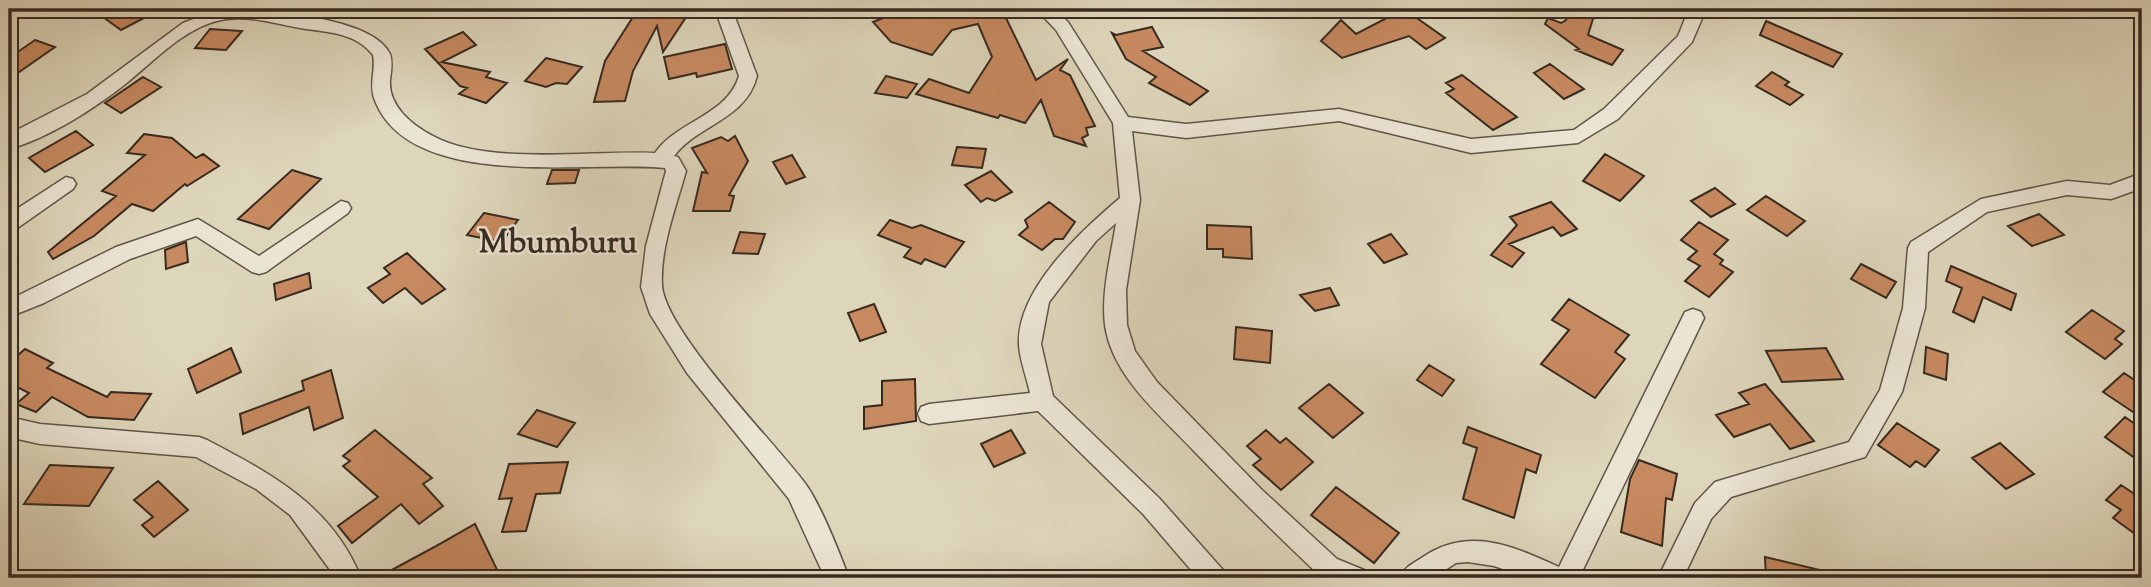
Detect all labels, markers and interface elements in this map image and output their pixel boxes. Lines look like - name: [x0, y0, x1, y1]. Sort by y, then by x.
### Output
- district label: Mbumburu: [479, 221, 638, 267]

